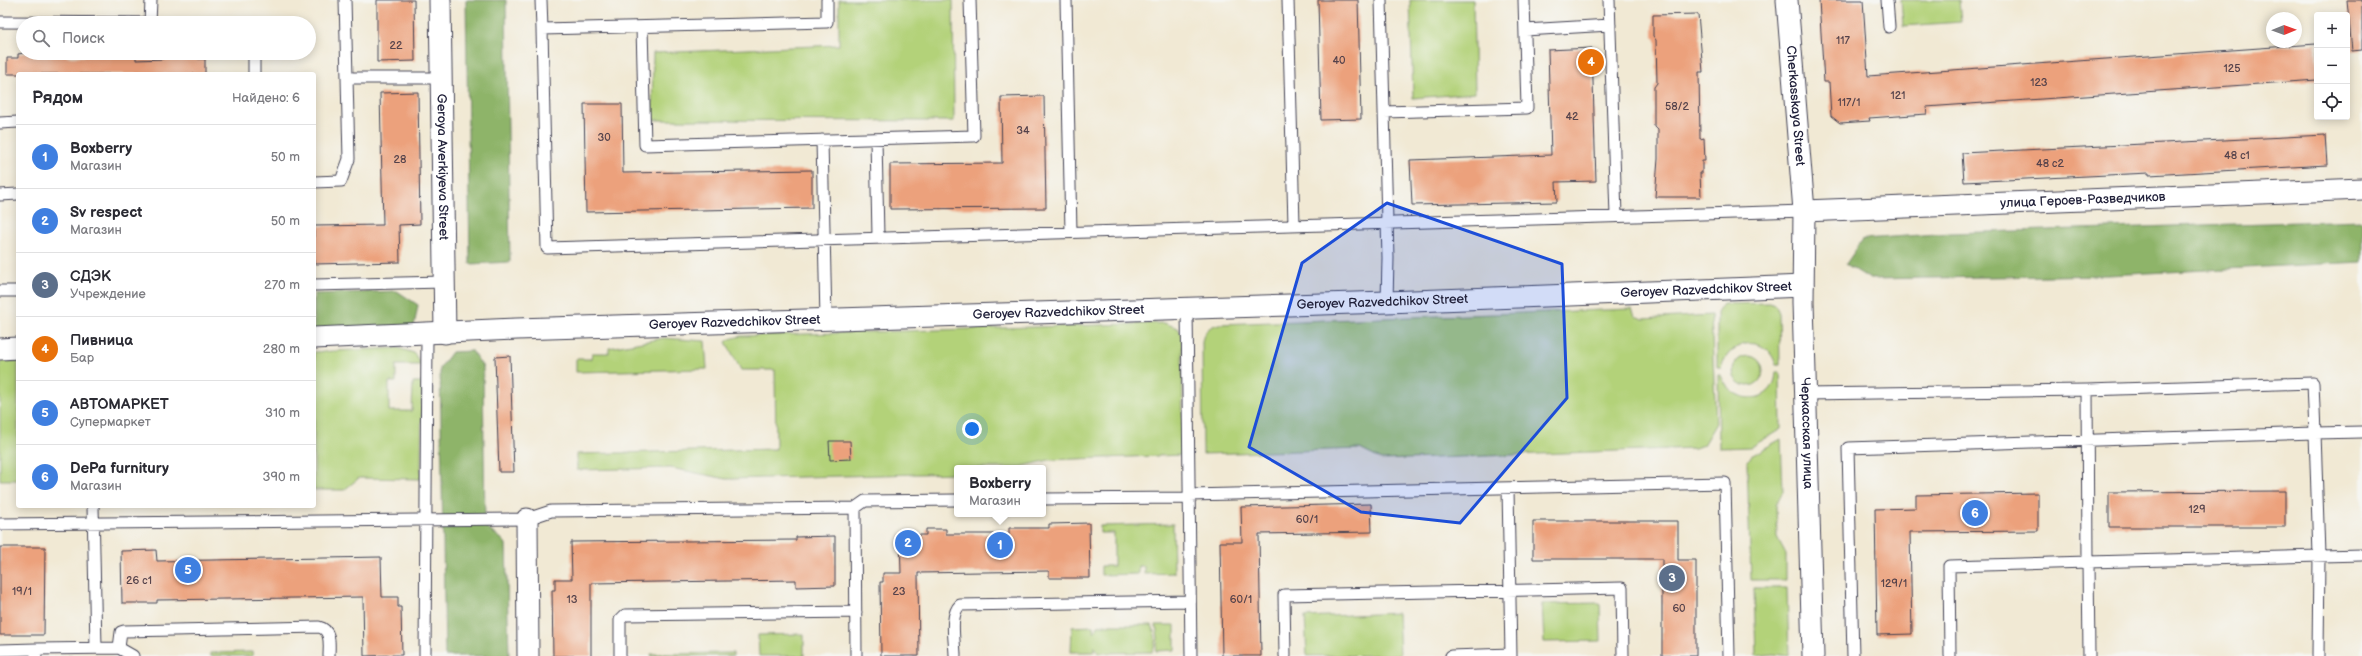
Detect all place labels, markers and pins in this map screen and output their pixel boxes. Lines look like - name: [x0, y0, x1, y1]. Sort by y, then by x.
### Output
- pin: 4: [1578, 47, 1604, 77]
- pin: 6: [1962, 498, 1988, 528]
- pin: 2: [895, 528, 921, 558]
- pin: 1: [987, 530, 1013, 560]
- pin: 5: [175, 555, 201, 585]
- pin: 3: [1659, 563, 1685, 593]

